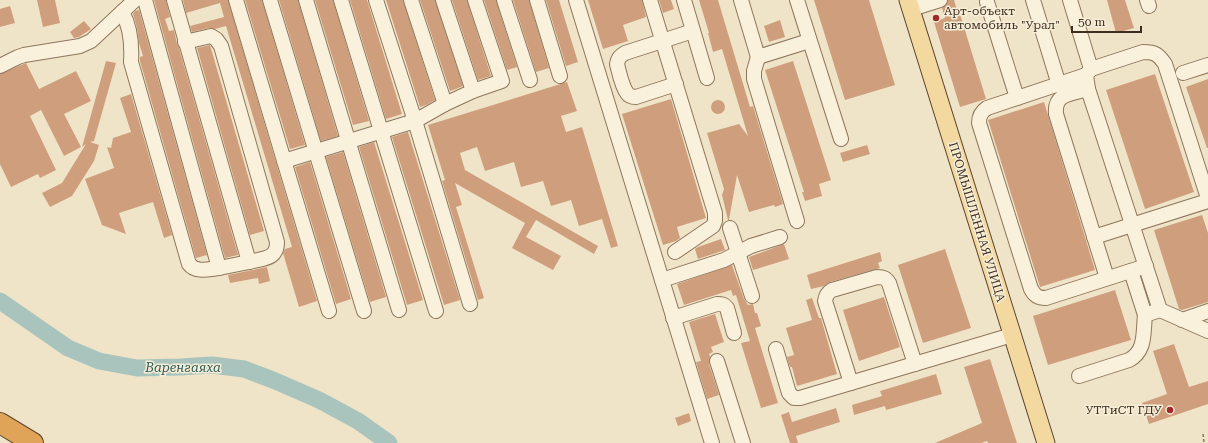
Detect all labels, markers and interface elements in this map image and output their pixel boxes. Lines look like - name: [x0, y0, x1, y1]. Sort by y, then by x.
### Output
- place label: Арт-объект автомобиль "Урал": [944, 4, 1060, 32]
- scale bar: [1072, 8, 1141, 34]
- marker: Арт-объект автомобиль "Урал": [931, 13, 941, 23]
- text: 50 m: [1078, 15, 1105, 29]
- street label: ПРОМЫШЛЕННАЯ УЛИЦА: [946, 140, 1008, 304]
- water label: Варенгаяха: [144, 360, 221, 375]
- place label: УТТиСТ ГДУ: [1085, 403, 1163, 417]
- marker: УТТиСТ ГДУ: [1165, 405, 1175, 415]

